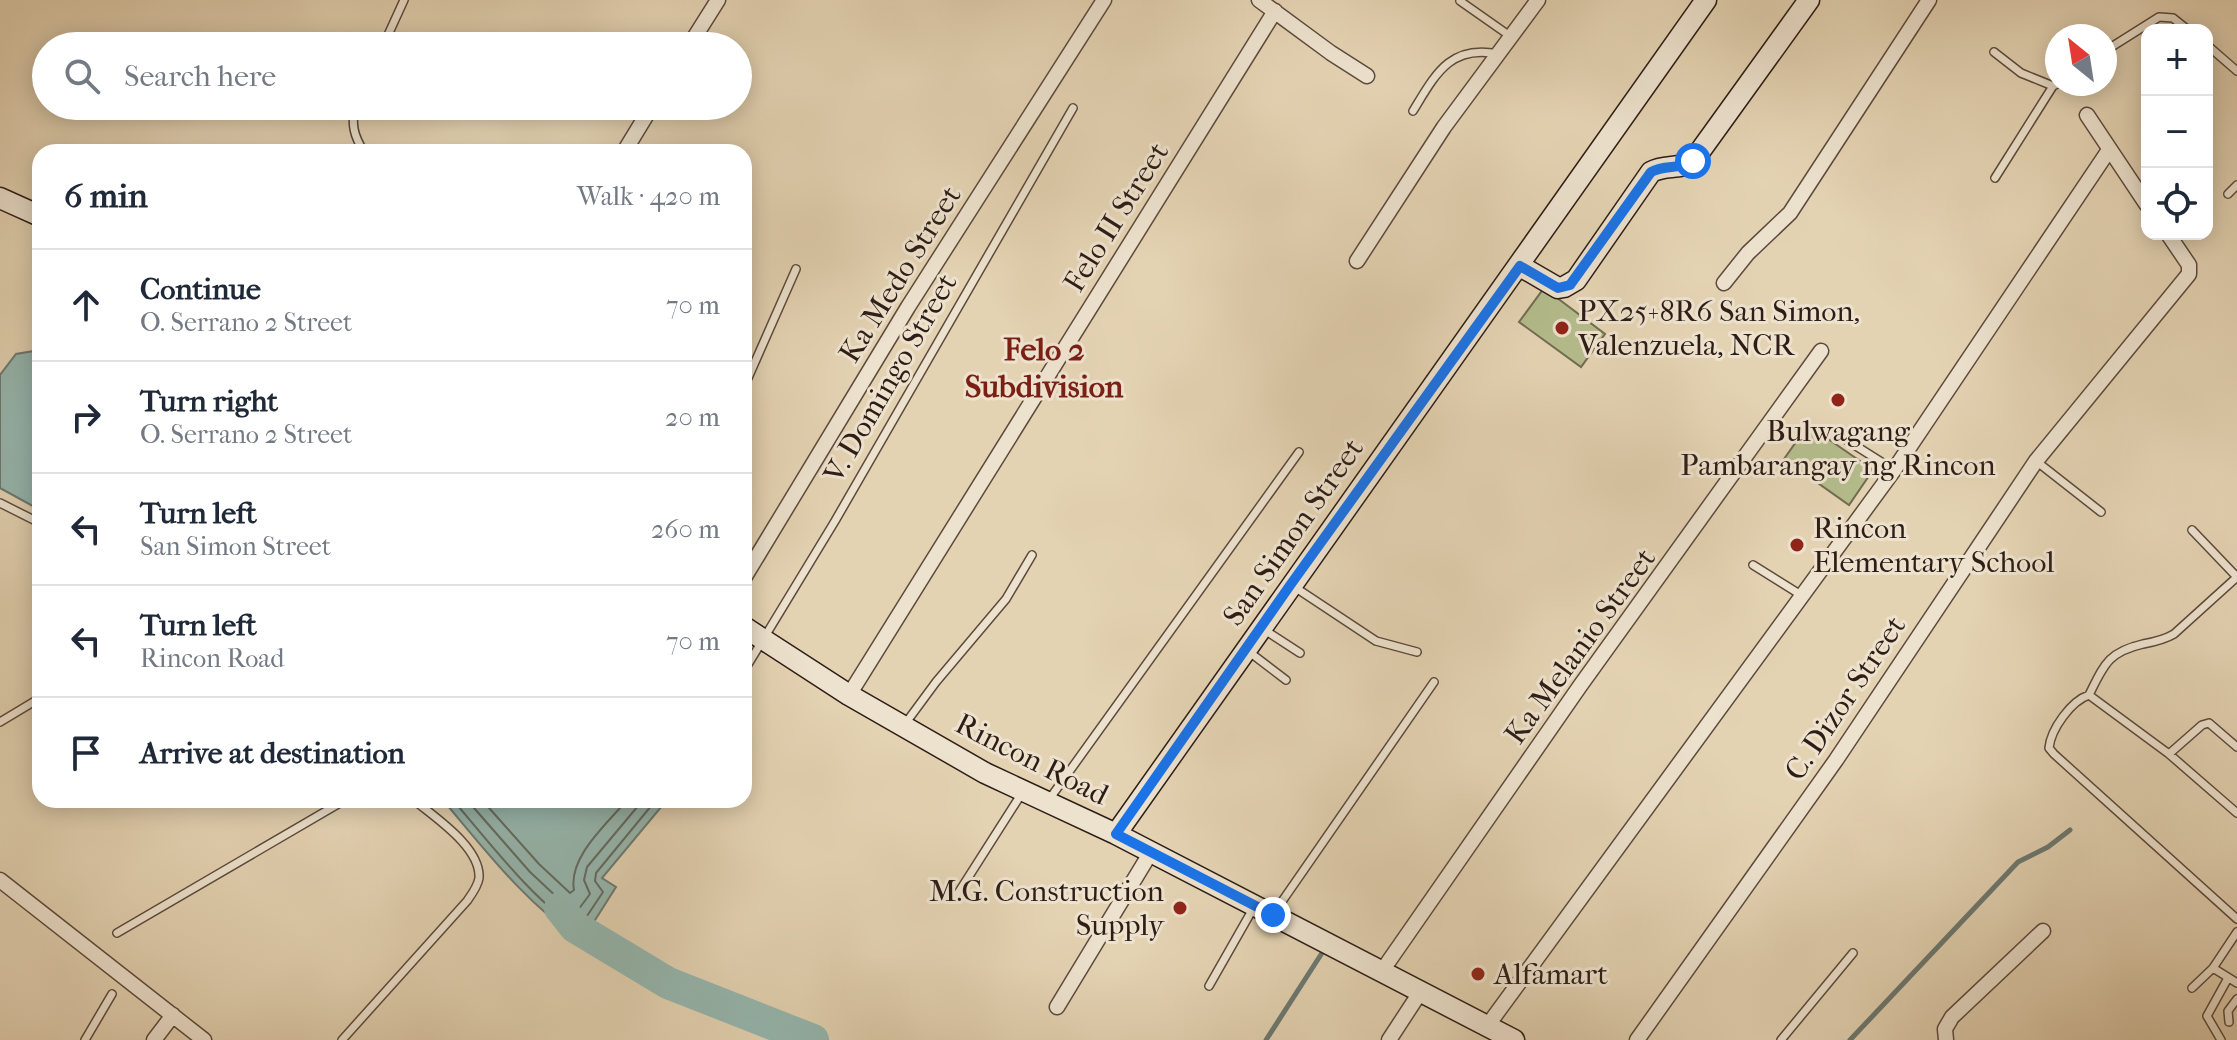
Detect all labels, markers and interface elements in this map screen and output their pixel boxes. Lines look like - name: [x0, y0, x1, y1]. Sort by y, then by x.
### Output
- north arrow: [2045, 24, 2117, 96]
- map controls: [2141, 24, 2213, 240]
- button: +: [2141, 24, 2213, 96]
- search box: [32, 32, 752, 120]
- icon: search: [60, 54, 104, 98]
- text: Search here: [124, 59, 276, 94]
- button: −: [2141, 96, 2213, 168]
- street label: Felo II Street: [1057, 136, 1176, 298]
- route start: [1675, 143, 1711, 179]
- button: locate: [2141, 168, 2213, 240]
- text: 6 min: [64, 176, 148, 216]
- street label: Ka Medo Street: [832, 179, 969, 369]
- text: Walk · 420 m: [577, 181, 720, 212]
- street label: V. Domingo Street: [816, 267, 965, 490]
- text: Continue: [140, 272, 261, 307]
- icon: ahead: [64, 283, 108, 327]
- text: 70 m: [666, 290, 720, 321]
- place label: PX25+8R6 San Simon, Valenzuela, NCR: [1577, 294, 1860, 363]
- text: O. Serrano 2 Street: [140, 307, 352, 338]
- marker: PX25+8R6 San Simon, Valenzuela, NCR: [1553, 319, 1571, 337]
- district label: Felo 2 Subdivision: [965, 331, 1124, 405]
- text: Turn right: [140, 384, 278, 419]
- marker: Bulwagang Pambarangay ng Rincon: [1829, 391, 1847, 409]
- icon: right: [64, 395, 108, 439]
- text: 20 m: [665, 402, 720, 433]
- place label: Bulwagang Pambarangay ng Rincon: [1680, 414, 1996, 483]
- text: O. Serrano 2 Street: [140, 419, 352, 450]
- street label: San Simon Street: [1216, 432, 1371, 633]
- text: Turn left: [140, 496, 257, 531]
- icon: left: [64, 507, 108, 551]
- place label: Rincon Elementary School: [1813, 511, 2055, 580]
- text: 260 m: [651, 514, 720, 545]
- text: San Simon Street: [140, 531, 331, 562]
- marker: Rincon Elementary School: [1788, 536, 1806, 554]
- street label: Ka Melanio Street: [1498, 541, 1663, 751]
- text: Turn left: [140, 608, 257, 643]
- street label: C. Dizor Street: [1778, 609, 1913, 787]
- icon: left: [64, 619, 108, 663]
- text: 70 m: [666, 626, 720, 657]
- text: Rincon Road: [140, 643, 285, 674]
- street label: Rincon Road: [950, 706, 1115, 813]
- icon: arrive: [64, 731, 108, 775]
- text: Arrive at destination: [140, 736, 405, 771]
- place label: M.G. Construction Supply: [929, 874, 1165, 943]
- route end: [1255, 897, 1291, 933]
- marker: M.G. Construction Supply: [1171, 899, 1189, 917]
- place label: Alfamart: [1493, 957, 1608, 992]
- marker: Alfamart: [1469, 965, 1487, 983]

